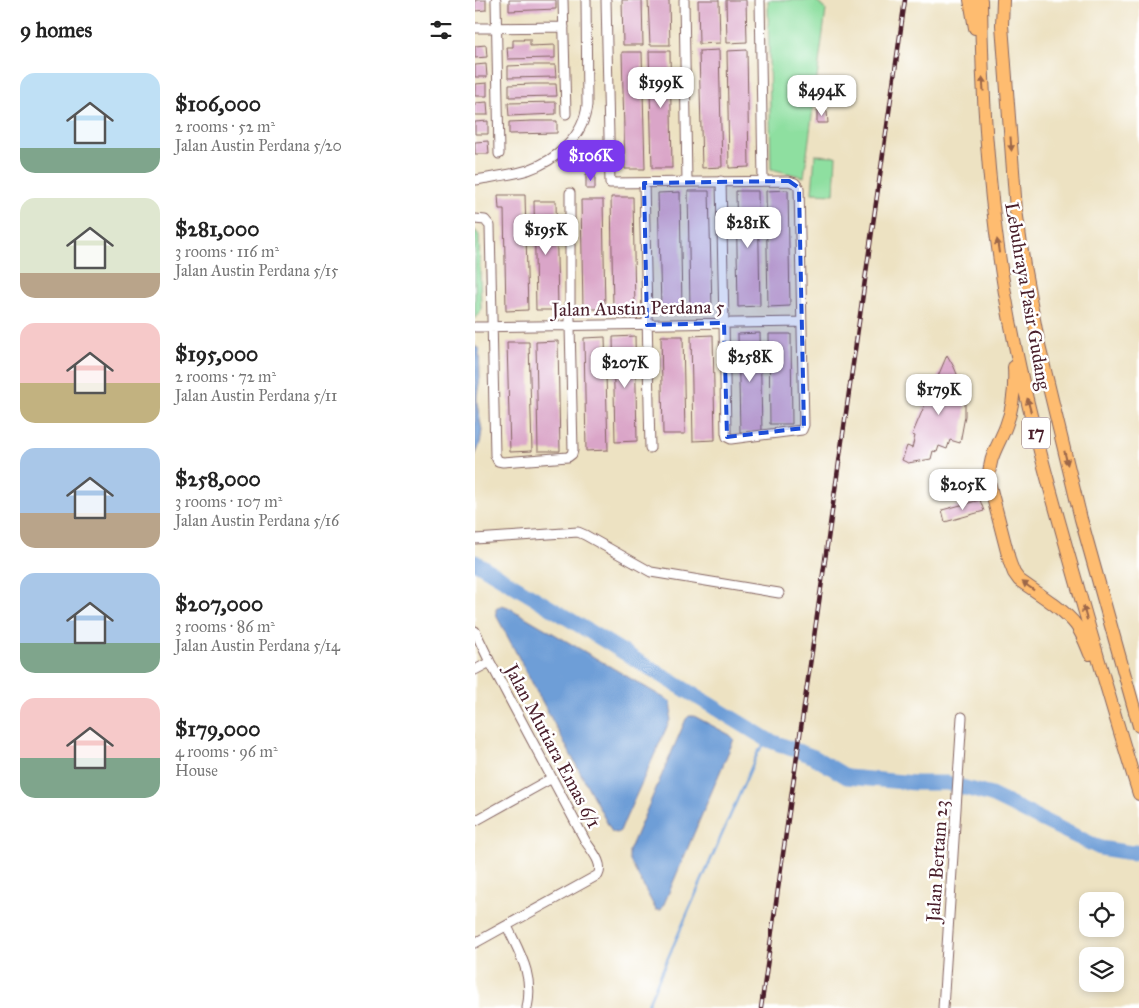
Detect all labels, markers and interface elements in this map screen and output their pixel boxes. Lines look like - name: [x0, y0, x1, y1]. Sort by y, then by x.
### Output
- icon: filters: [427, 16, 455, 44]
- text: 9 homes: [20, 17, 92, 43]
- pin: $199K: [626, 66, 696, 109]
- text: $199K: [639, 73, 683, 92]
- pin: $494K: [787, 74, 857, 117]
- one-way arrow: [978, 76, 986, 92]
- text: $494K: [798, 81, 846, 100]
- text: $106,000: [175, 91, 261, 117]
- icon: home: [60, 93, 120, 153]
- text: 2 rooms · 52 m²: [175, 117, 275, 136]
- text: Jalan Austin Perdana 5/20: [175, 136, 342, 155]
- one-way arrow: [1007, 136, 1015, 152]
- pin: $106K: [556, 140, 626, 182]
- text: $106K: [569, 146, 613, 165]
- street label: Lebuhraya Pasir Gudang: [999, 200, 1056, 392]
- pin: $281K: [713, 206, 783, 249]
- text: $281K: [726, 213, 770, 232]
- pin: $195K: [511, 214, 581, 256]
- text: $281,000: [175, 216, 260, 242]
- icon: home: [60, 218, 120, 278]
- text: $195K: [524, 220, 568, 239]
- one-way arrow: [994, 237, 1002, 253]
- text: 3 rooms · 116 m²: [175, 242, 279, 261]
- text: Jalan Austin Perdana 5/15: [175, 261, 338, 280]
- street label: Jalan Austin Perdana 5: [549, 295, 725, 322]
- pin: $258K: [715, 340, 785, 383]
- text: $195,000: [175, 341, 258, 367]
- icon: home: [60, 343, 120, 403]
- pin: $207K: [590, 346, 660, 389]
- text: $258K: [728, 347, 772, 366]
- text: $207K: [602, 353, 648, 372]
- text: 2 rooms · 72 m²: [175, 367, 276, 386]
- pin: $179K: [904, 374, 974, 416]
- text: $179K: [917, 380, 961, 399]
- text: Jalan Austin Perdana 5/11: [175, 386, 337, 405]
- one-way arrow: [1025, 398, 1033, 413]
- road number: 17: [1022, 418, 1050, 448]
- one-way arrow: [1062, 451, 1070, 466]
- text: $258,000: [175, 466, 261, 492]
- icon: home: [60, 468, 120, 528]
- pin: $205K: [928, 468, 998, 511]
- text: $205K: [940, 475, 986, 494]
- text: 3 rooms · 107 m²: [175, 492, 282, 511]
- text: Jalan Austin Perdana 5/16: [175, 511, 339, 530]
- one-way arrow: [1022, 581, 1035, 592]
- text: $207,000: [175, 591, 263, 617]
- icon: home: [60, 593, 120, 653]
- one-way arrow: [1081, 605, 1089, 620]
- text: 3 rooms · 86 m²: [175, 617, 275, 636]
- text: Jalan Austin Perdana 5/14: [175, 636, 340, 655]
- street label: Jalan Mutiara Emas 6/1: [498, 658, 606, 832]
- text: $179,000: [175, 716, 260, 742]
- icon: home: [60, 718, 120, 778]
- text: 4 rooms · 96 m²: [175, 742, 278, 761]
- text: House: [175, 761, 218, 780]
- street label: Jalan Bertam 23: [921, 799, 954, 925]
- map controls: [1079, 892, 1124, 992]
- button: locate: [1079, 892, 1124, 937]
- button: layers: [1079, 947, 1124, 992]

